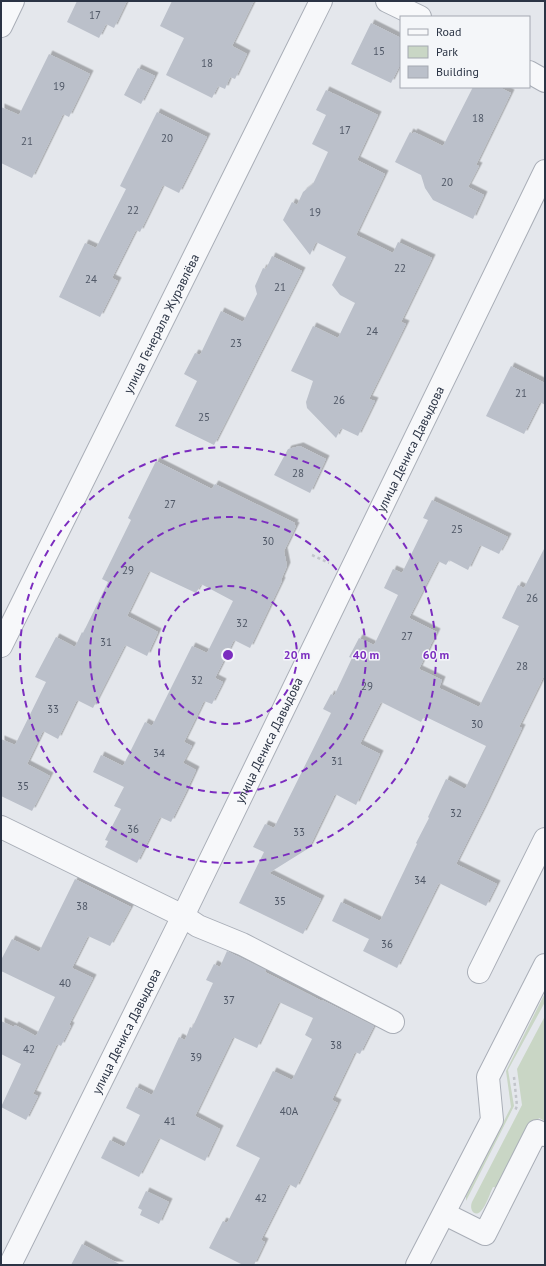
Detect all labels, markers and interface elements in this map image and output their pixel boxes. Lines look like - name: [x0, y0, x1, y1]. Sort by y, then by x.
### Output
- house number: 17: [89, 8, 101, 22]
- legend: [400, 16, 530, 88]
- text: Road: [436, 24, 461, 39]
- house number: 15: [373, 44, 385, 58]
- text: Park: [436, 44, 458, 59]
- house number: 18: [201, 56, 213, 70]
- text: Building: [436, 64, 479, 79]
- house number: 19: [53, 79, 65, 93]
- house number: 18: [472, 111, 484, 125]
- house number: 17: [339, 123, 351, 137]
- house number: 20: [161, 131, 173, 145]
- house number: 21: [21, 134, 33, 148]
- house number: 20: [441, 175, 453, 189]
- house number: 22: [127, 203, 139, 217]
- house number: 19: [309, 205, 321, 219]
- street label: улица Генерала Журавлёва: [119, 251, 203, 396]
- house number: 22: [394, 261, 406, 275]
- house number: 24: [85, 272, 97, 286]
- house number: 21: [274, 280, 286, 294]
- house number: 24: [366, 324, 378, 338]
- house number: 23: [230, 336, 242, 350]
- street label: улица Дениса Давыдова: [372, 383, 448, 515]
- house number: 21: [515, 386, 527, 400]
- house number: 26: [333, 393, 345, 407]
- house number: 25: [198, 410, 210, 424]
- house number: 28: [292, 466, 304, 480]
- house number: 27: [164, 497, 176, 511]
- house number: 25: [451, 522, 463, 536]
- house number: 30: [262, 534, 274, 548]
- house number: 29: [122, 563, 134, 577]
- house number: 26: [526, 591, 538, 605]
- house number: 32: [236, 616, 248, 630]
- house number: 27: [401, 629, 413, 643]
- house number: 31: [100, 635, 112, 649]
- text: 20 m: [284, 647, 310, 662]
- text: 40 m: [353, 647, 379, 662]
- text: 60 m: [423, 647, 449, 662]
- centre of rings: [221, 648, 235, 662]
- house number: 28: [516, 659, 528, 673]
- house number: 32: [191, 673, 203, 687]
- street label: улица Дениса Давыдова: [231, 674, 306, 806]
- house number: 29: [361, 679, 373, 693]
- house number: 33: [47, 702, 59, 716]
- house number: 30: [471, 717, 483, 731]
- house number: 34: [153, 746, 165, 760]
- house number: 31: [331, 754, 343, 768]
- house number: 35: [17, 779, 29, 793]
- house number: 32: [450, 806, 462, 820]
- house number: 36: [127, 822, 139, 836]
- house number: 33: [293, 825, 305, 839]
- house number: 34: [414, 873, 426, 887]
- house number: 35: [274, 894, 286, 908]
- house number: 38: [76, 899, 88, 913]
- house number: 36: [381, 937, 393, 951]
- street label: улица Дениса Давыдова: [88, 966, 164, 1097]
- house number: 40: [59, 976, 71, 990]
- house number: 37: [223, 993, 235, 1007]
- house number: 38: [330, 1038, 342, 1052]
- house number: 42: [23, 1042, 35, 1056]
- house number: 39: [190, 1050, 202, 1064]
- house number: 40А: [280, 1104, 299, 1118]
- house number: 41: [164, 1114, 176, 1128]
- house number: 42: [255, 1191, 267, 1205]

